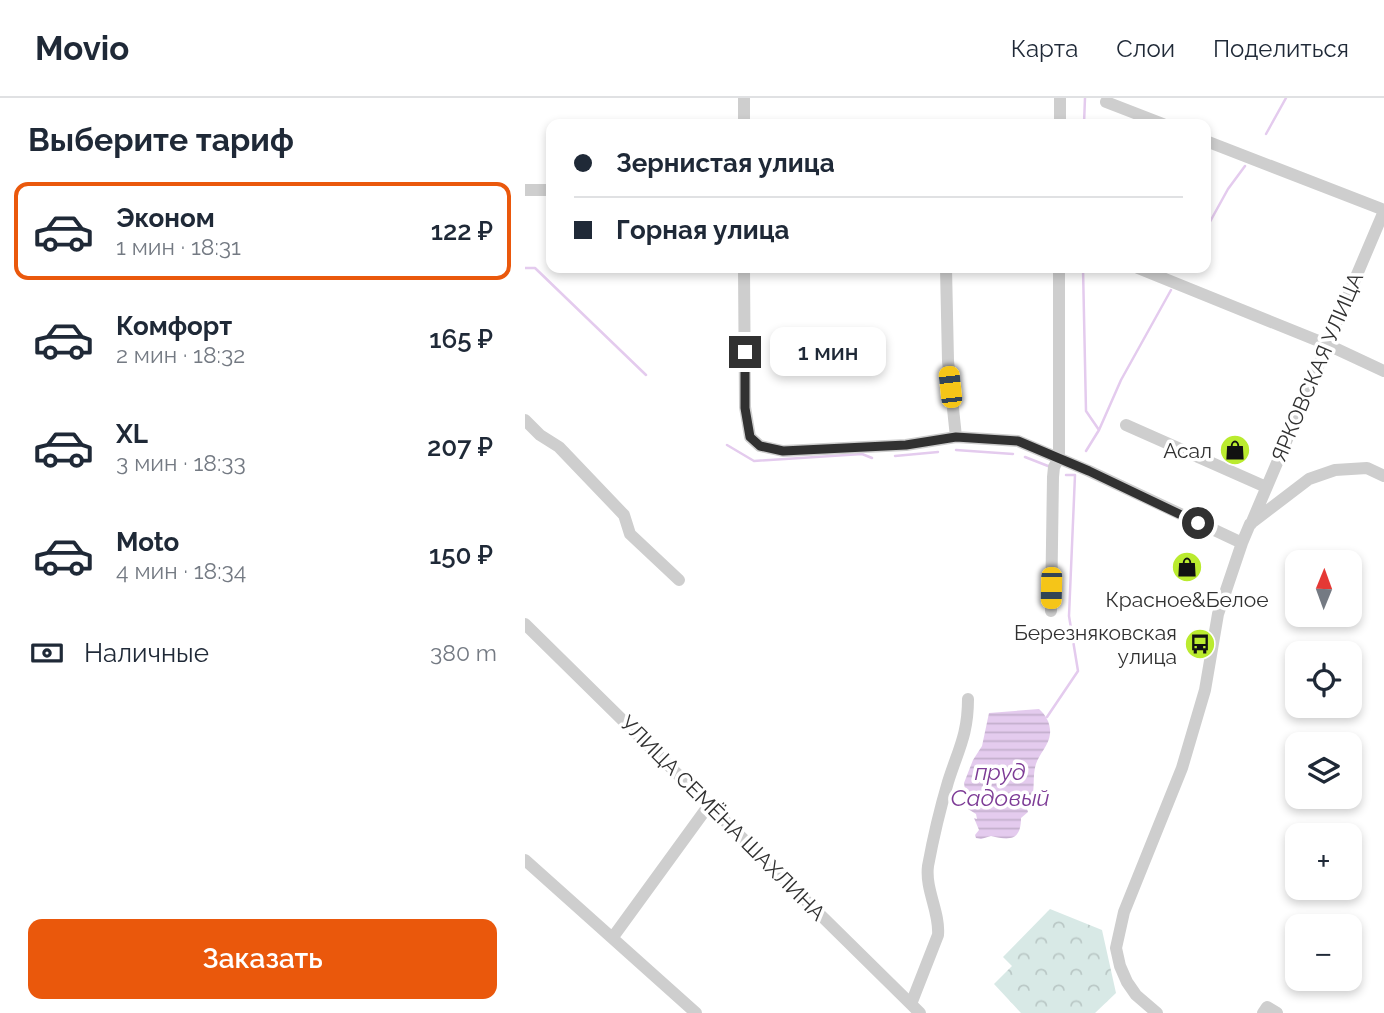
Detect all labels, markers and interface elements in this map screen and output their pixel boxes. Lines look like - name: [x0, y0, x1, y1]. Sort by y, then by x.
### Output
- text: Movio: [35, 29, 129, 68]
- text: Карта: [1011, 34, 1078, 63]
- text: Слои: [1116, 34, 1175, 63]
- text: Поделиться: [1213, 34, 1349, 63]
- text: Выберите тариф: [28, 121, 294, 158]
- text: Зернистая улица: [616, 148, 835, 178]
- icon: car: [32, 200, 95, 263]
- text: Эконом: [116, 203, 215, 233]
- text: Горная улица: [616, 215, 790, 245]
- text: 122 ₽: [431, 216, 493, 246]
- text: 1 мин · 18:31: [116, 233, 241, 260]
- street label: ЯРКОВСКАЯ УЛИЦА: [1266, 269, 1368, 465]
- icon: car: [32, 308, 95, 371]
- text: Комфорт: [116, 311, 232, 341]
- text: 165 ₽: [429, 324, 493, 354]
- callout: 1 мин: [769, 328, 885, 376]
- route end: [729, 336, 761, 368]
- text: 1 мин: [798, 338, 858, 365]
- text: 2 мин · 18:32: [116, 341, 245, 368]
- car: [938, 365, 963, 409]
- icon: car: [32, 416, 95, 479]
- text: XL: [116, 419, 148, 449]
- text: 207 ₽: [427, 432, 493, 462]
- shop icon: Асал: [1218, 433, 1252, 467]
- place label: Асал: [1163, 438, 1212, 463]
- text: 3 мин · 18:33: [116, 449, 246, 476]
- route start: [1182, 507, 1214, 539]
- icon: car: [32, 524, 95, 587]
- text: Moto: [116, 527, 179, 557]
- text: 150 ₽: [429, 540, 493, 570]
- shop icon: Красное&Белое: [1170, 550, 1204, 584]
- north arrow: [1285, 550, 1361, 626]
- map controls: [1285, 550, 1362, 991]
- text: 4 мин · 18:34: [116, 557, 246, 584]
- car: [1041, 567, 1062, 609]
- place label: Красное&Белое: [1105, 587, 1269, 612]
- place label: Березняковская улица: [1014, 620, 1177, 669]
- bus stop icon: Березняковская улица: [1183, 627, 1217, 661]
- icon: cash: [28, 634, 66, 672]
- text: Наличные: [84, 638, 209, 668]
- text: 380 m: [430, 639, 497, 666]
- button: locate: [1285, 641, 1362, 718]
- street label: УЛИЦА СЕМЁНА ШАХЛИНА: [615, 710, 831, 926]
- button: layers: [1285, 732, 1362, 809]
- water label: пруд Садовый: [950, 758, 1050, 811]
- button: +: [1285, 823, 1362, 900]
- button: −: [1285, 914, 1362, 991]
- button: Заказать: [28, 919, 497, 999]

